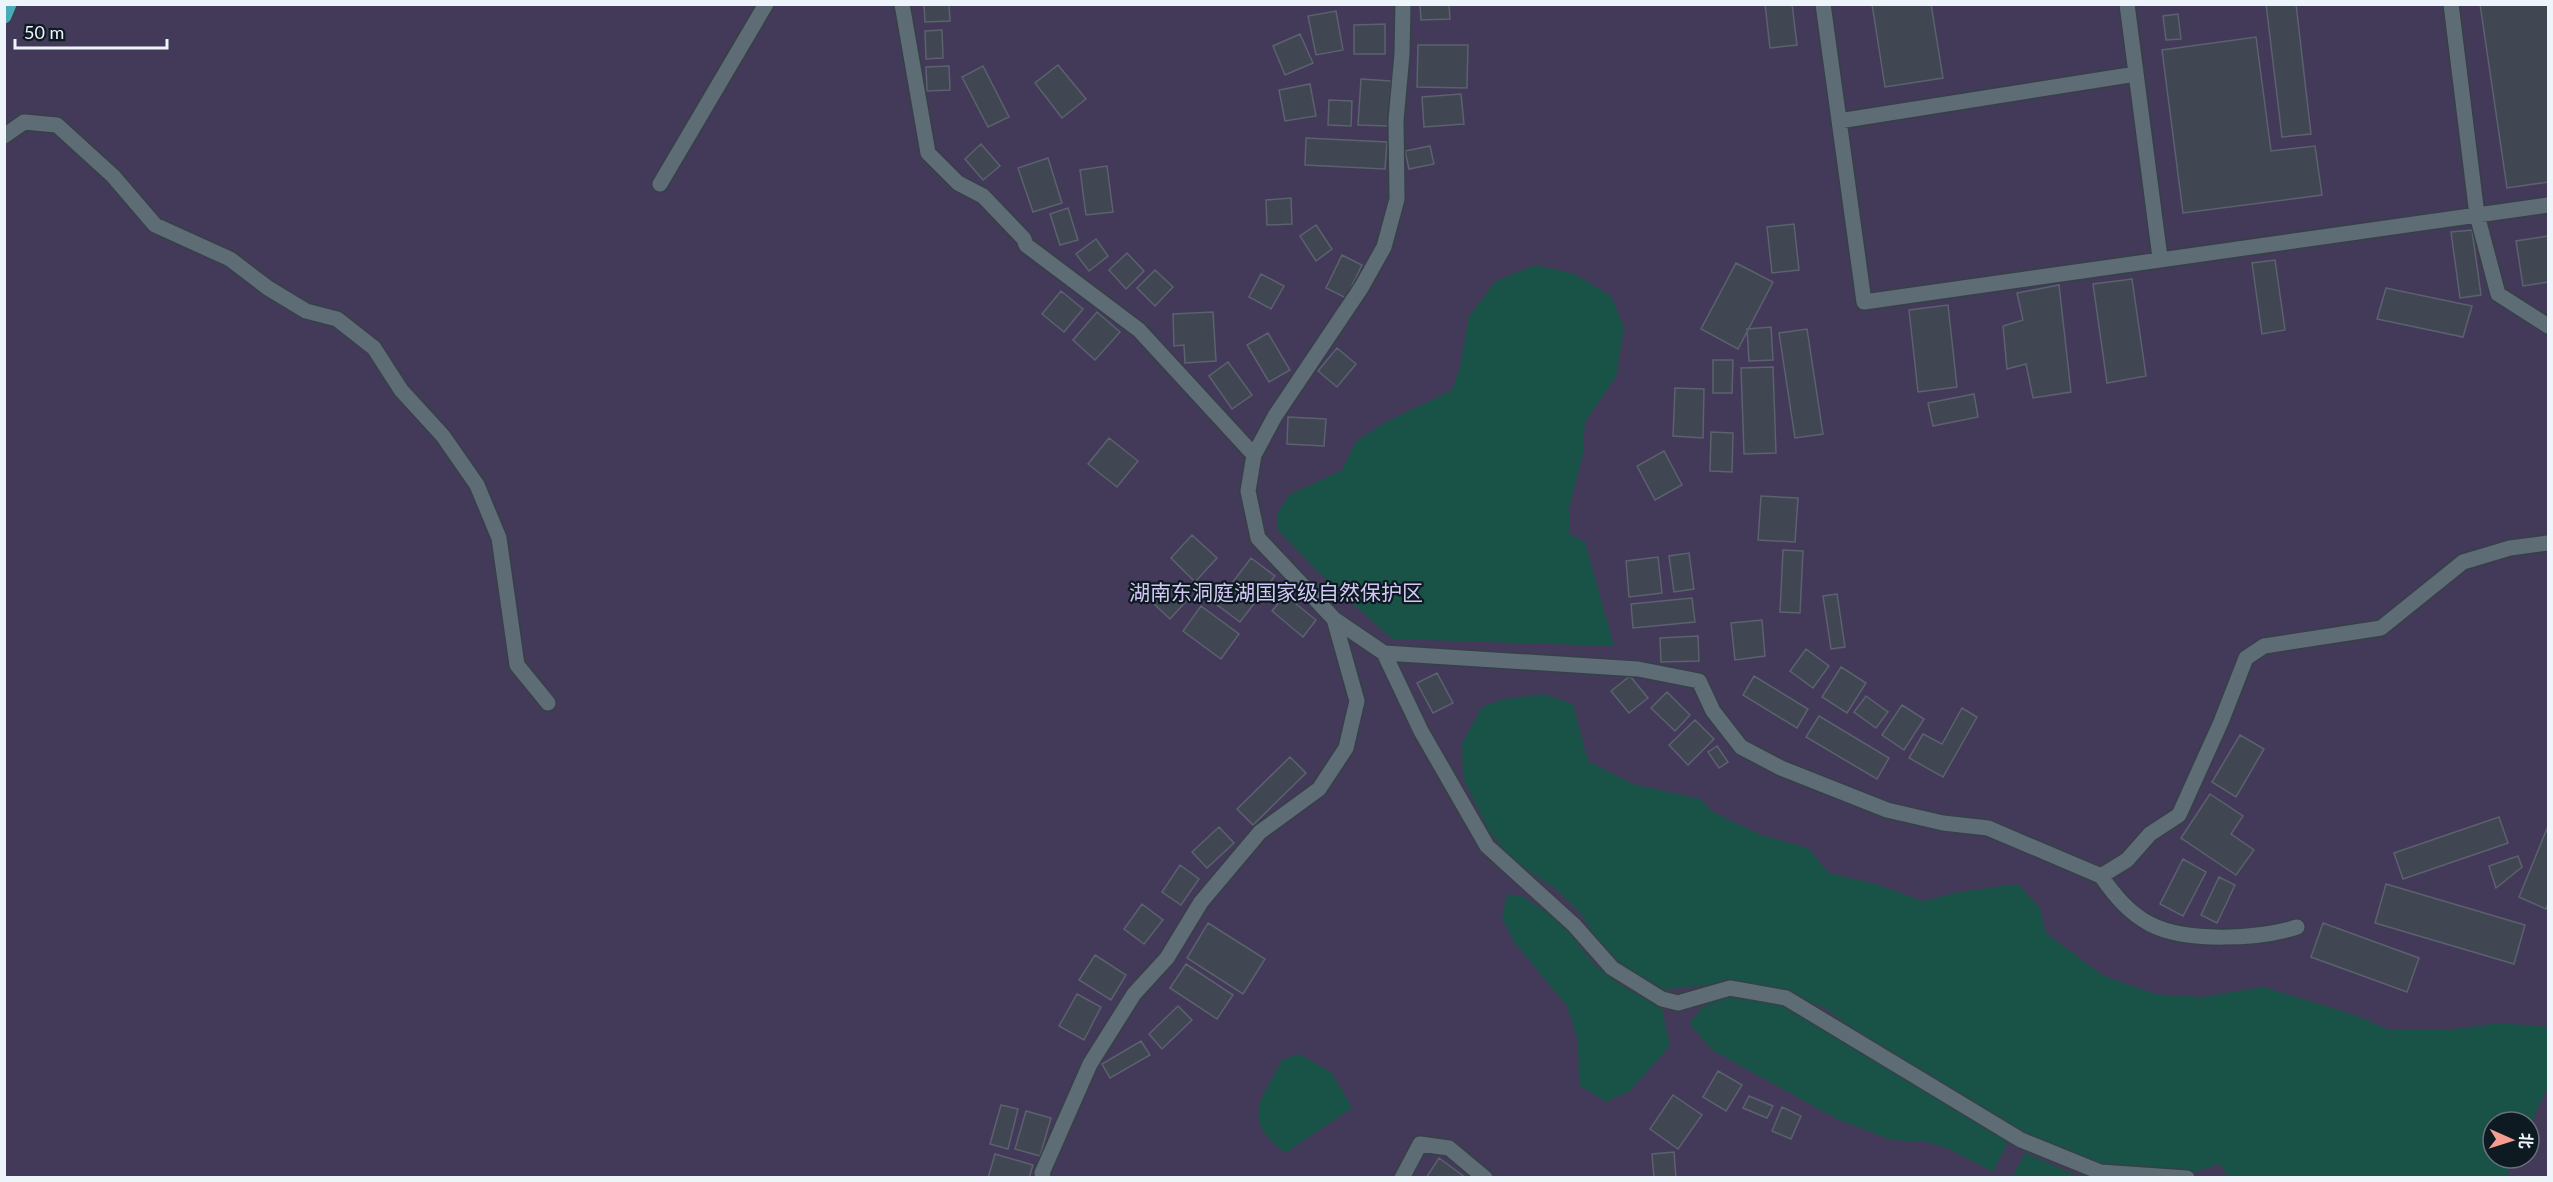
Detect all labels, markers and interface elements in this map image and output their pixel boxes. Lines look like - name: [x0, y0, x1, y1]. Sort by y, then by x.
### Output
- scale bar: [15, 12, 166, 50]
- text: 50 m: [24, 21, 64, 43]
- park label: 湖南东洞庭湖国家级自然保护区: [1129, 579, 1423, 604]
- north arrow: [2481, 1110, 2541, 1170]
- text: 北: [2517, 1132, 2536, 1149]

